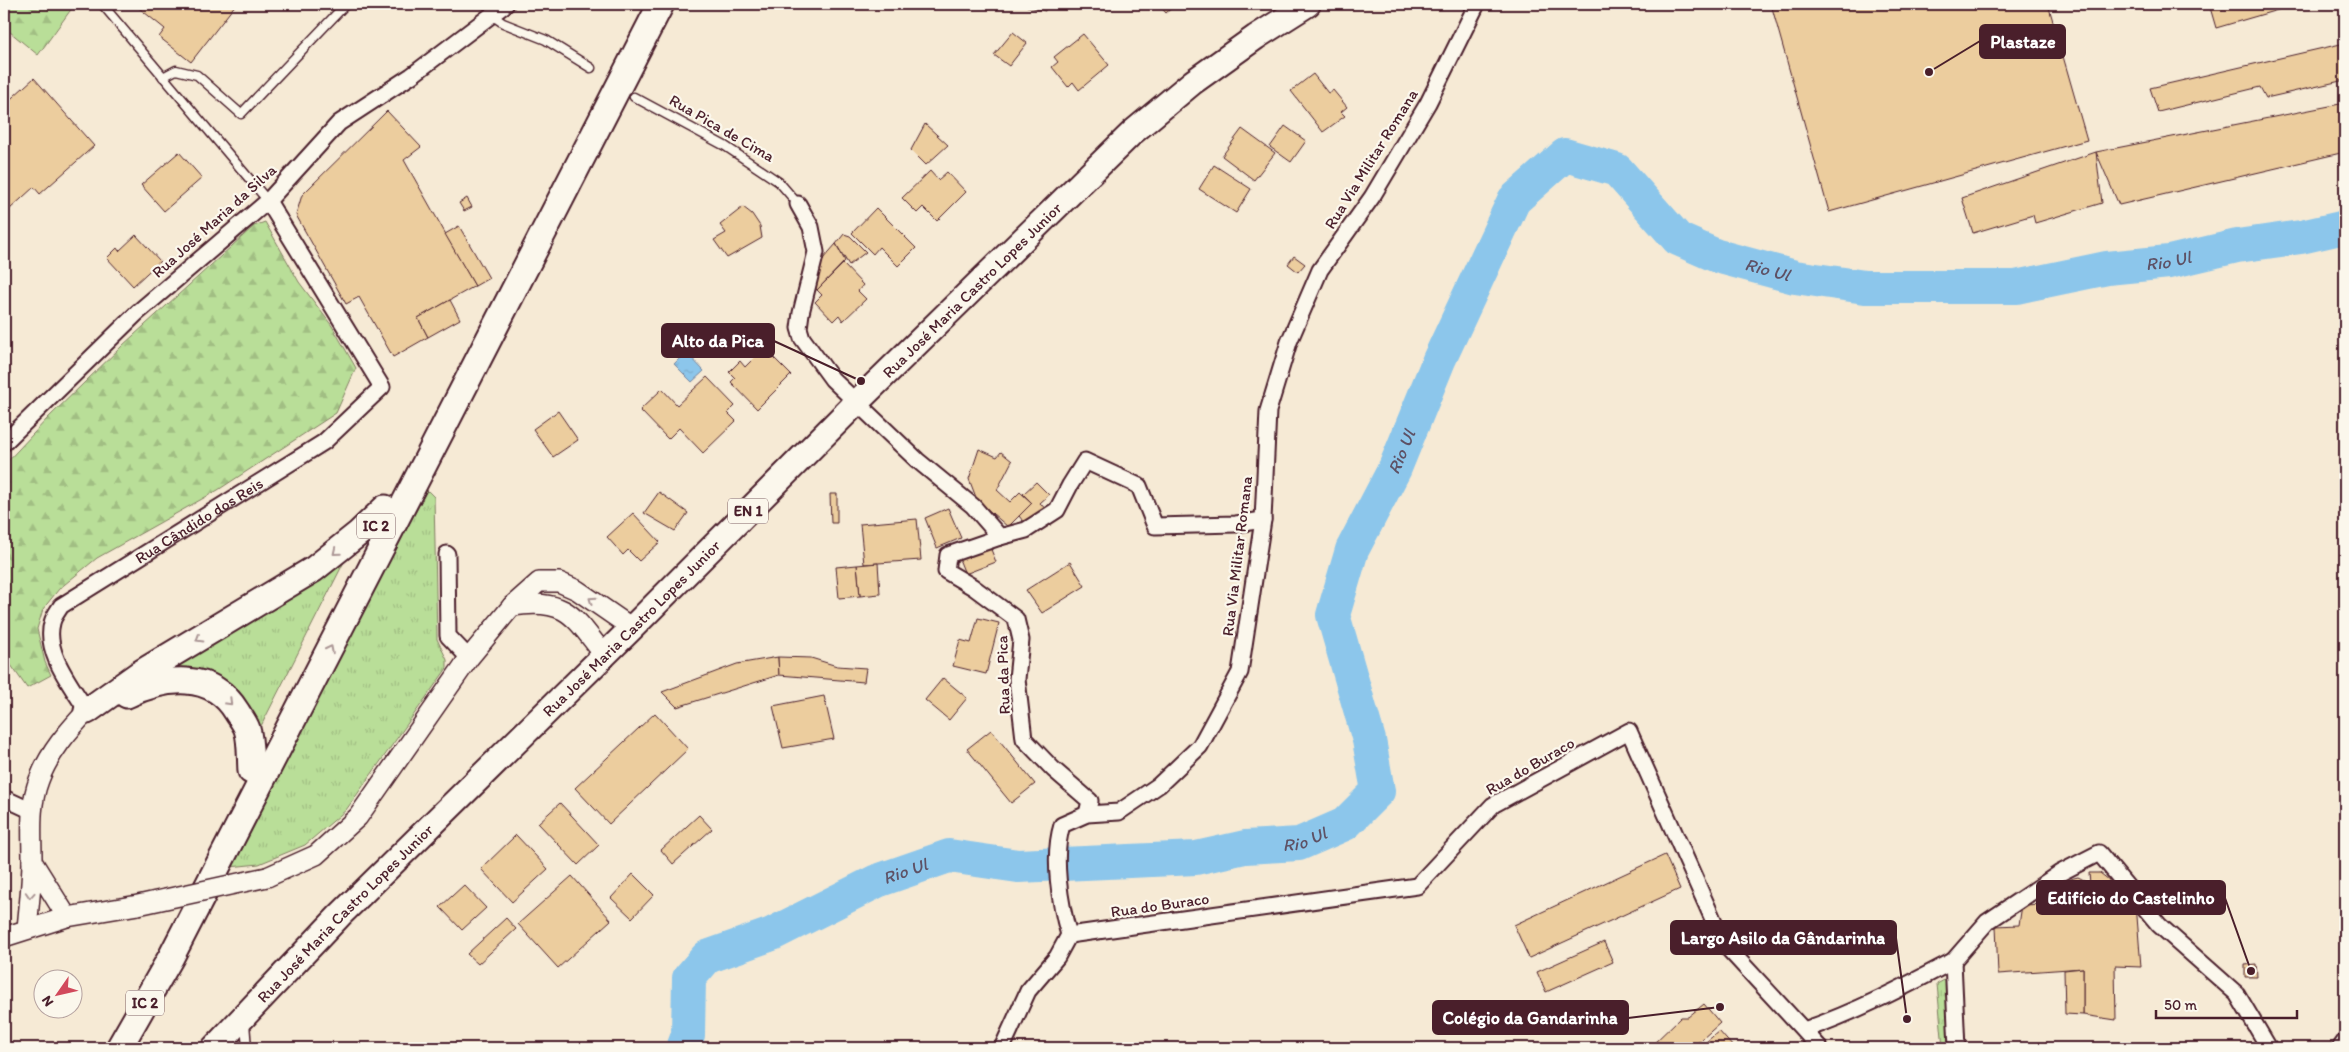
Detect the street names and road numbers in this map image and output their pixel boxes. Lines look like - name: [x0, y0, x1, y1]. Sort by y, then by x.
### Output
- street label: Rua Via Militar Romana: [1320, 85, 1422, 232]
- street label: Rua Pica de Cima: [666, 90, 779, 166]
- street label: Rua José Maria da Silva: [148, 160, 281, 282]
- street label: Rua José Maria Castro Lopes Junior: [878, 198, 1066, 382]
- street label: Rua Cândido dos Reis: [131, 473, 266, 567]
- street label: Rua Via Militar Romana: [1218, 474, 1256, 637]
- road number: EN 1: [728, 498, 768, 524]
- road number: IC 2: [357, 514, 395, 538]
- street label: Rua José Maria Castro Lopes Junior: [538, 535, 724, 720]
- street label: Rua da Pica: [992, 635, 1014, 715]
- street label: Rua do Buraco: [1482, 733, 1578, 799]
- street label: Rua José Maria Castro Lopes Junior: [253, 819, 437, 1006]
- street label: Rua do Buraco: [1110, 889, 1210, 921]
- road number: IC 2: [126, 990, 164, 1016]

